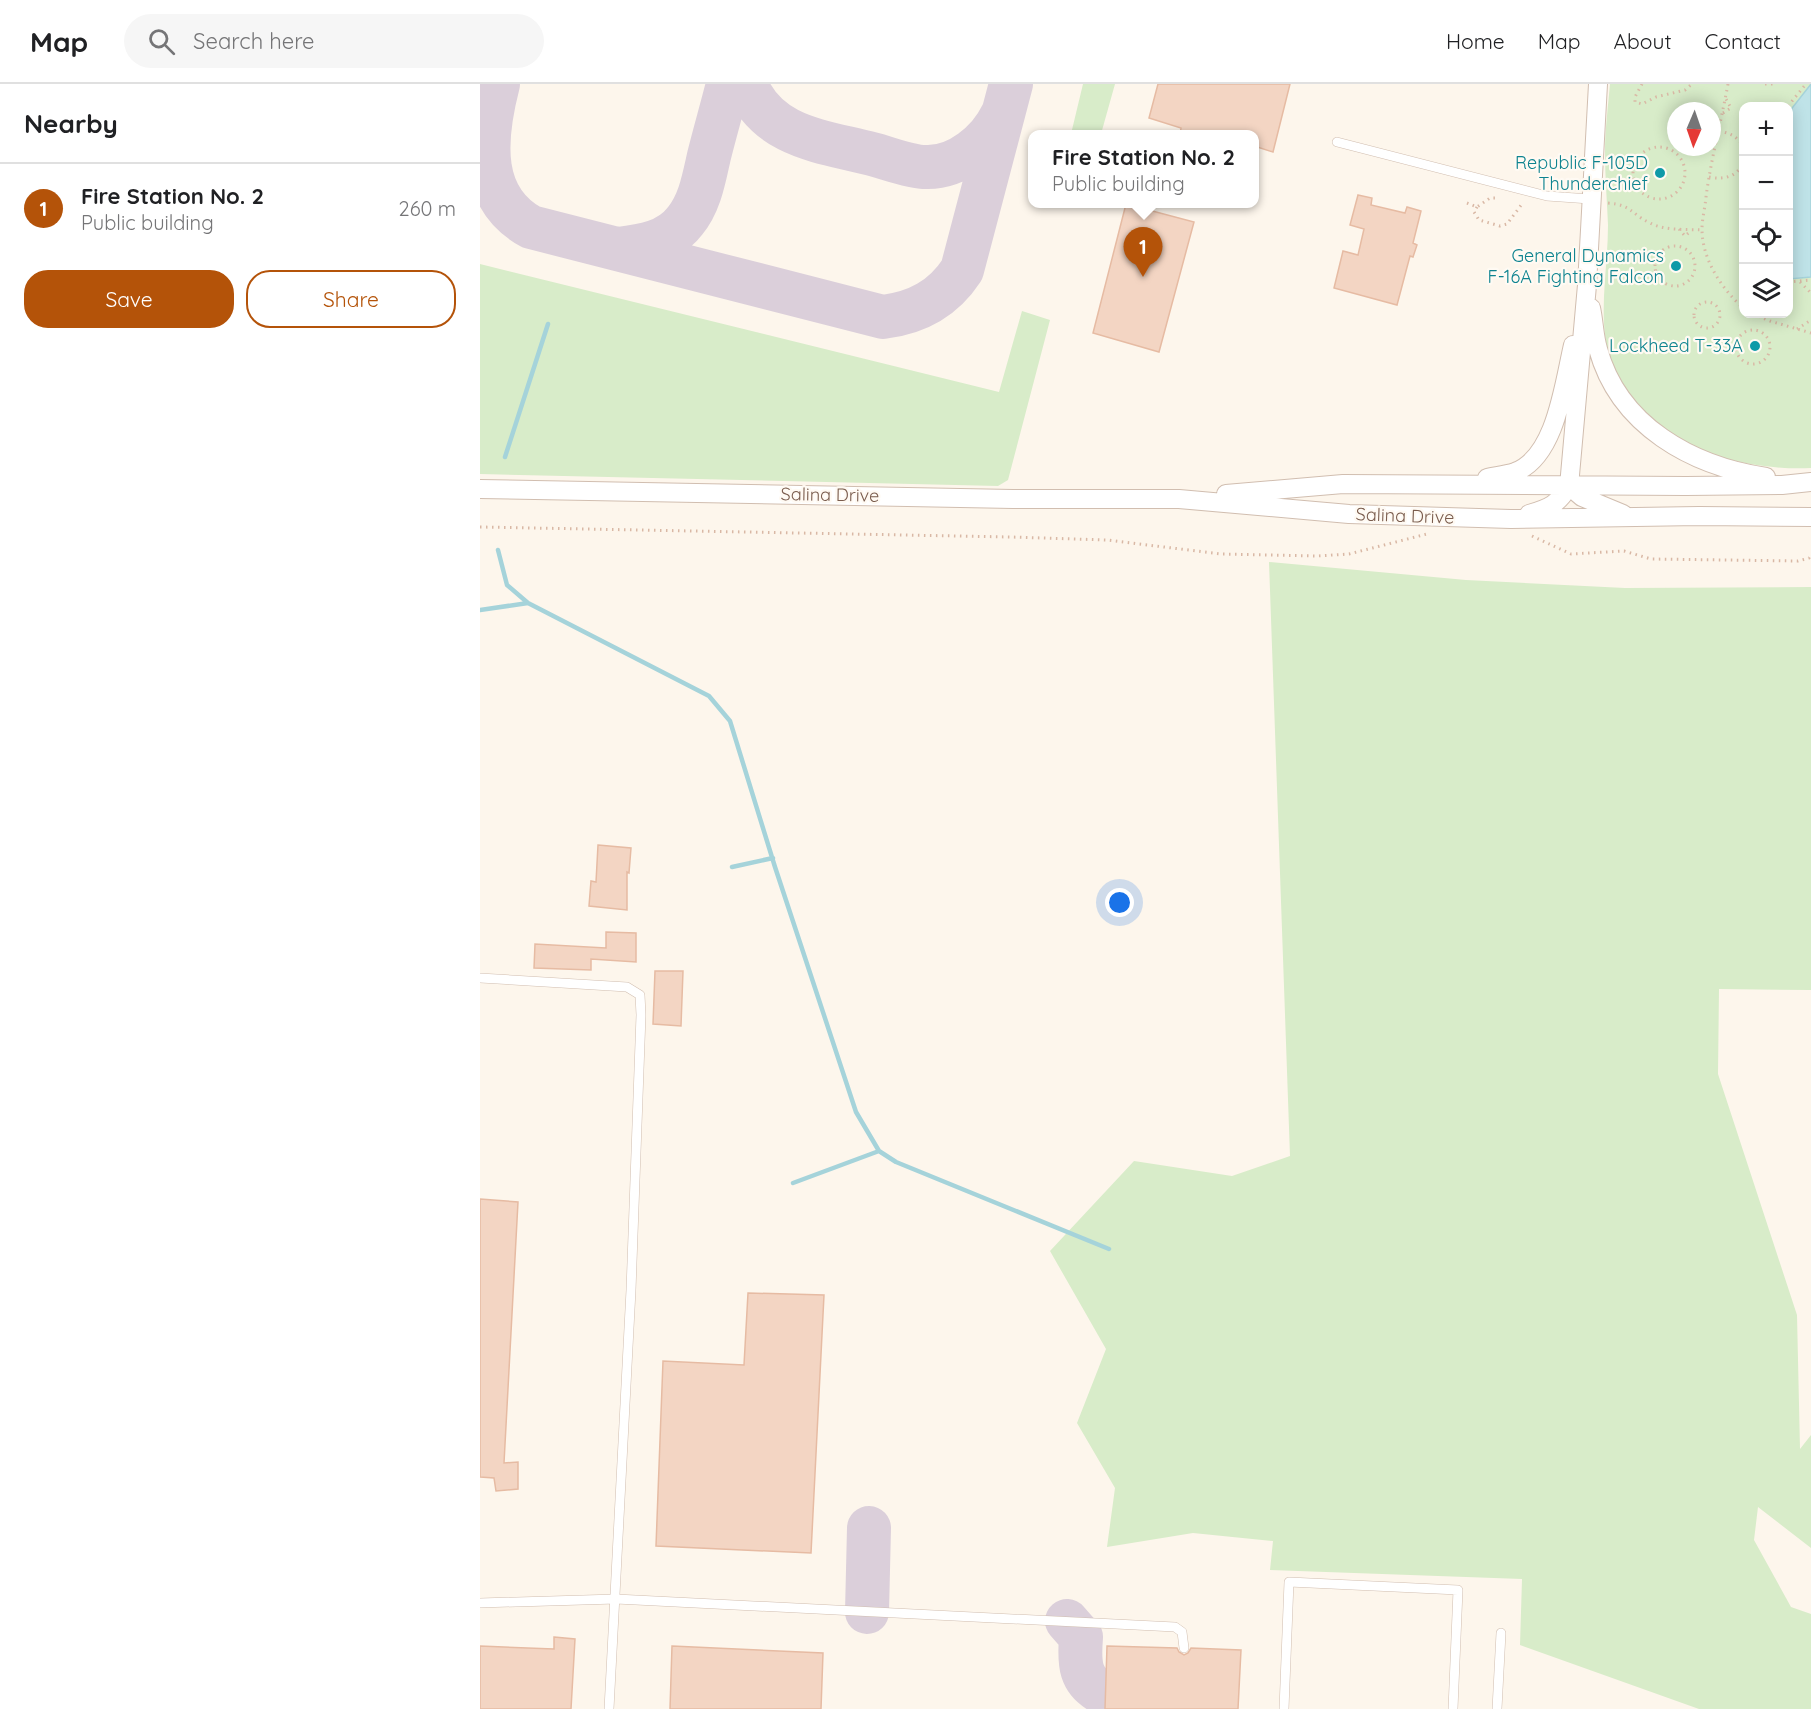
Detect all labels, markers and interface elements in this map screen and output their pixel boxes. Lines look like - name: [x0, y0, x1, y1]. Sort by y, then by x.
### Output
- search box: [124, 14, 544, 68]
- text: Map: [30, 24, 88, 59]
- icon: search: [145, 25, 178, 58]
- text: Search here: [193, 27, 315, 55]
- text: Home: [1446, 28, 1505, 54]
- text: Map: [1538, 28, 1581, 54]
- text: About: [1614, 28, 1672, 54]
- text: Contact: [1705, 28, 1781, 54]
- north arrow: [1667, 102, 1721, 156]
- map controls: [1739, 102, 1793, 318]
- button: +: [1739, 102, 1793, 156]
- text: Nearby: [24, 107, 118, 140]
- popup: [1028, 130, 1259, 208]
- text: Fire Station No. 2: [1052, 143, 1235, 171]
- place label: Republic F-105D Thunderchief: [1515, 151, 1649, 195]
- button: −: [1739, 156, 1793, 210]
- marker: Republic F-105D Thunderchief: [1653, 166, 1667, 180]
- text: Public building: [1052, 171, 1185, 196]
- text: Fire Station No. 2: [81, 182, 264, 210]
- text: 1: [40, 196, 47, 221]
- text: 260 m: [399, 196, 456, 221]
- text: Public building: [81, 210, 214, 235]
- button: locate: [1739, 210, 1793, 264]
- pin: 1: [1124, 228, 1162, 277]
- place label: General Dynamics F-16A Fighting Falcon: [1487, 244, 1664, 288]
- marker: General Dynamics F-16A Fighting Falcon: [1669, 259, 1683, 273]
- button: layers: [1739, 264, 1793, 318]
- button: Save: [24, 270, 234, 328]
- button: Share: [246, 270, 456, 328]
- place label: Lockheed T-33A: [1609, 334, 1743, 357]
- marker: Lockheed T-33A: [1748, 339, 1762, 353]
- street label: Salina Drive: [781, 482, 879, 507]
- street label: Salina Drive: [1355, 502, 1455, 529]
- your location: [1105, 888, 1134, 917]

